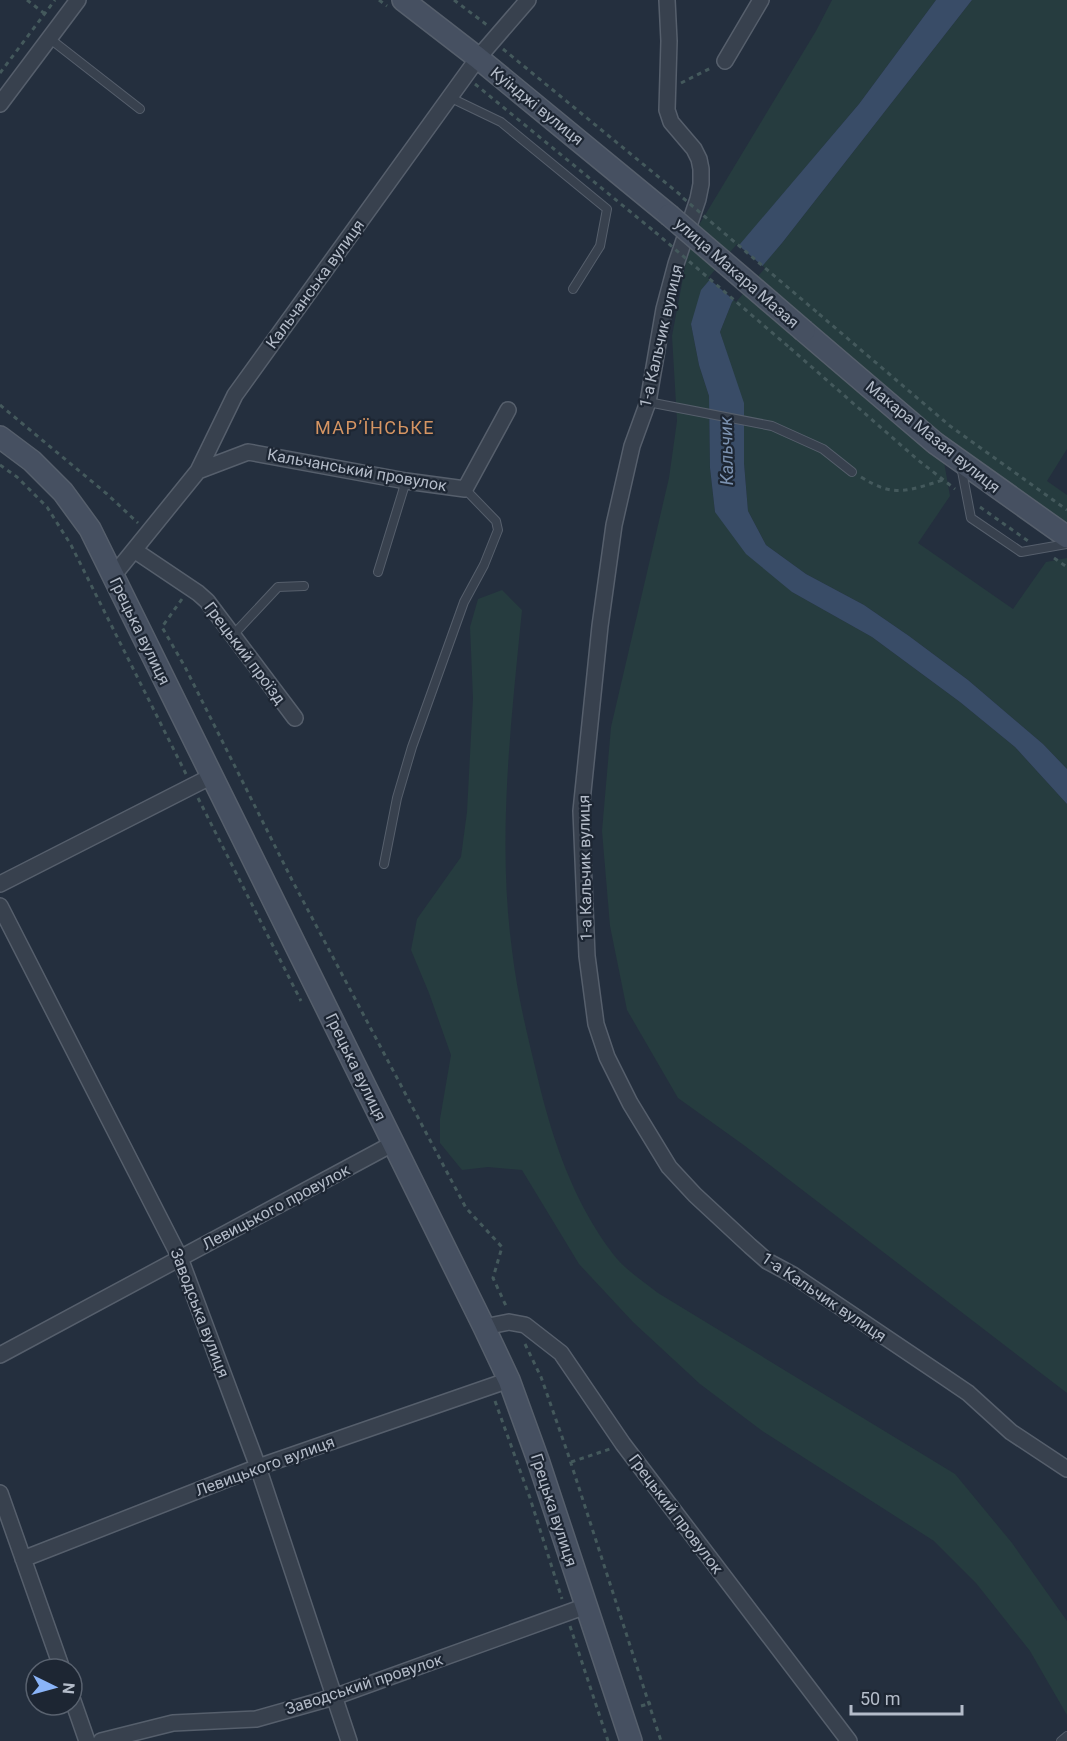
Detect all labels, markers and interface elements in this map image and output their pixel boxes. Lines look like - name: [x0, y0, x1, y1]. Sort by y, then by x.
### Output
- street label: Куїнджі вулиця: [487, 63, 587, 149]
- street label: улица Макара Мазая: [671, 214, 803, 332]
- street label: Кальчанська вулиця: [262, 216, 368, 352]
- street label: 1-а Кальчик вулиця: [635, 263, 687, 409]
- street label: Макара Мазая вулиця: [862, 377, 1004, 497]
- water label: Кальчик: [715, 416, 737, 486]
- district label: МАР’ЇНСЬКЕ: [315, 417, 435, 438]
- street label: Кальчанський провулок: [266, 445, 449, 495]
- street label: Грецька вулиця: [106, 574, 174, 688]
- street label: Грецький проїзд: [200, 598, 290, 708]
- street label: 1-а Кальчик вулиця: [574, 795, 596, 941]
- street label: Грецька вулиця: [322, 1010, 390, 1124]
- street label: Левицького провулок: [199, 1160, 353, 1254]
- street label: Заводська вулиця: [167, 1246, 233, 1380]
- street label: 1-а Кальчик вулиця: [758, 1248, 890, 1346]
- street label: Левицького вулиця: [193, 1432, 337, 1500]
- street label: Грецька вулиця: [527, 1451, 581, 1569]
- street label: Грецький провулок: [625, 1451, 727, 1578]
- street label: Заводський провулок: [283, 1649, 445, 1718]
- north arrow: [24, 1657, 84, 1717]
- scale bar: [851, 1678, 962, 1716]
- text: N: [58, 1682, 78, 1695]
- text: 50 m: [860, 1688, 900, 1709]

